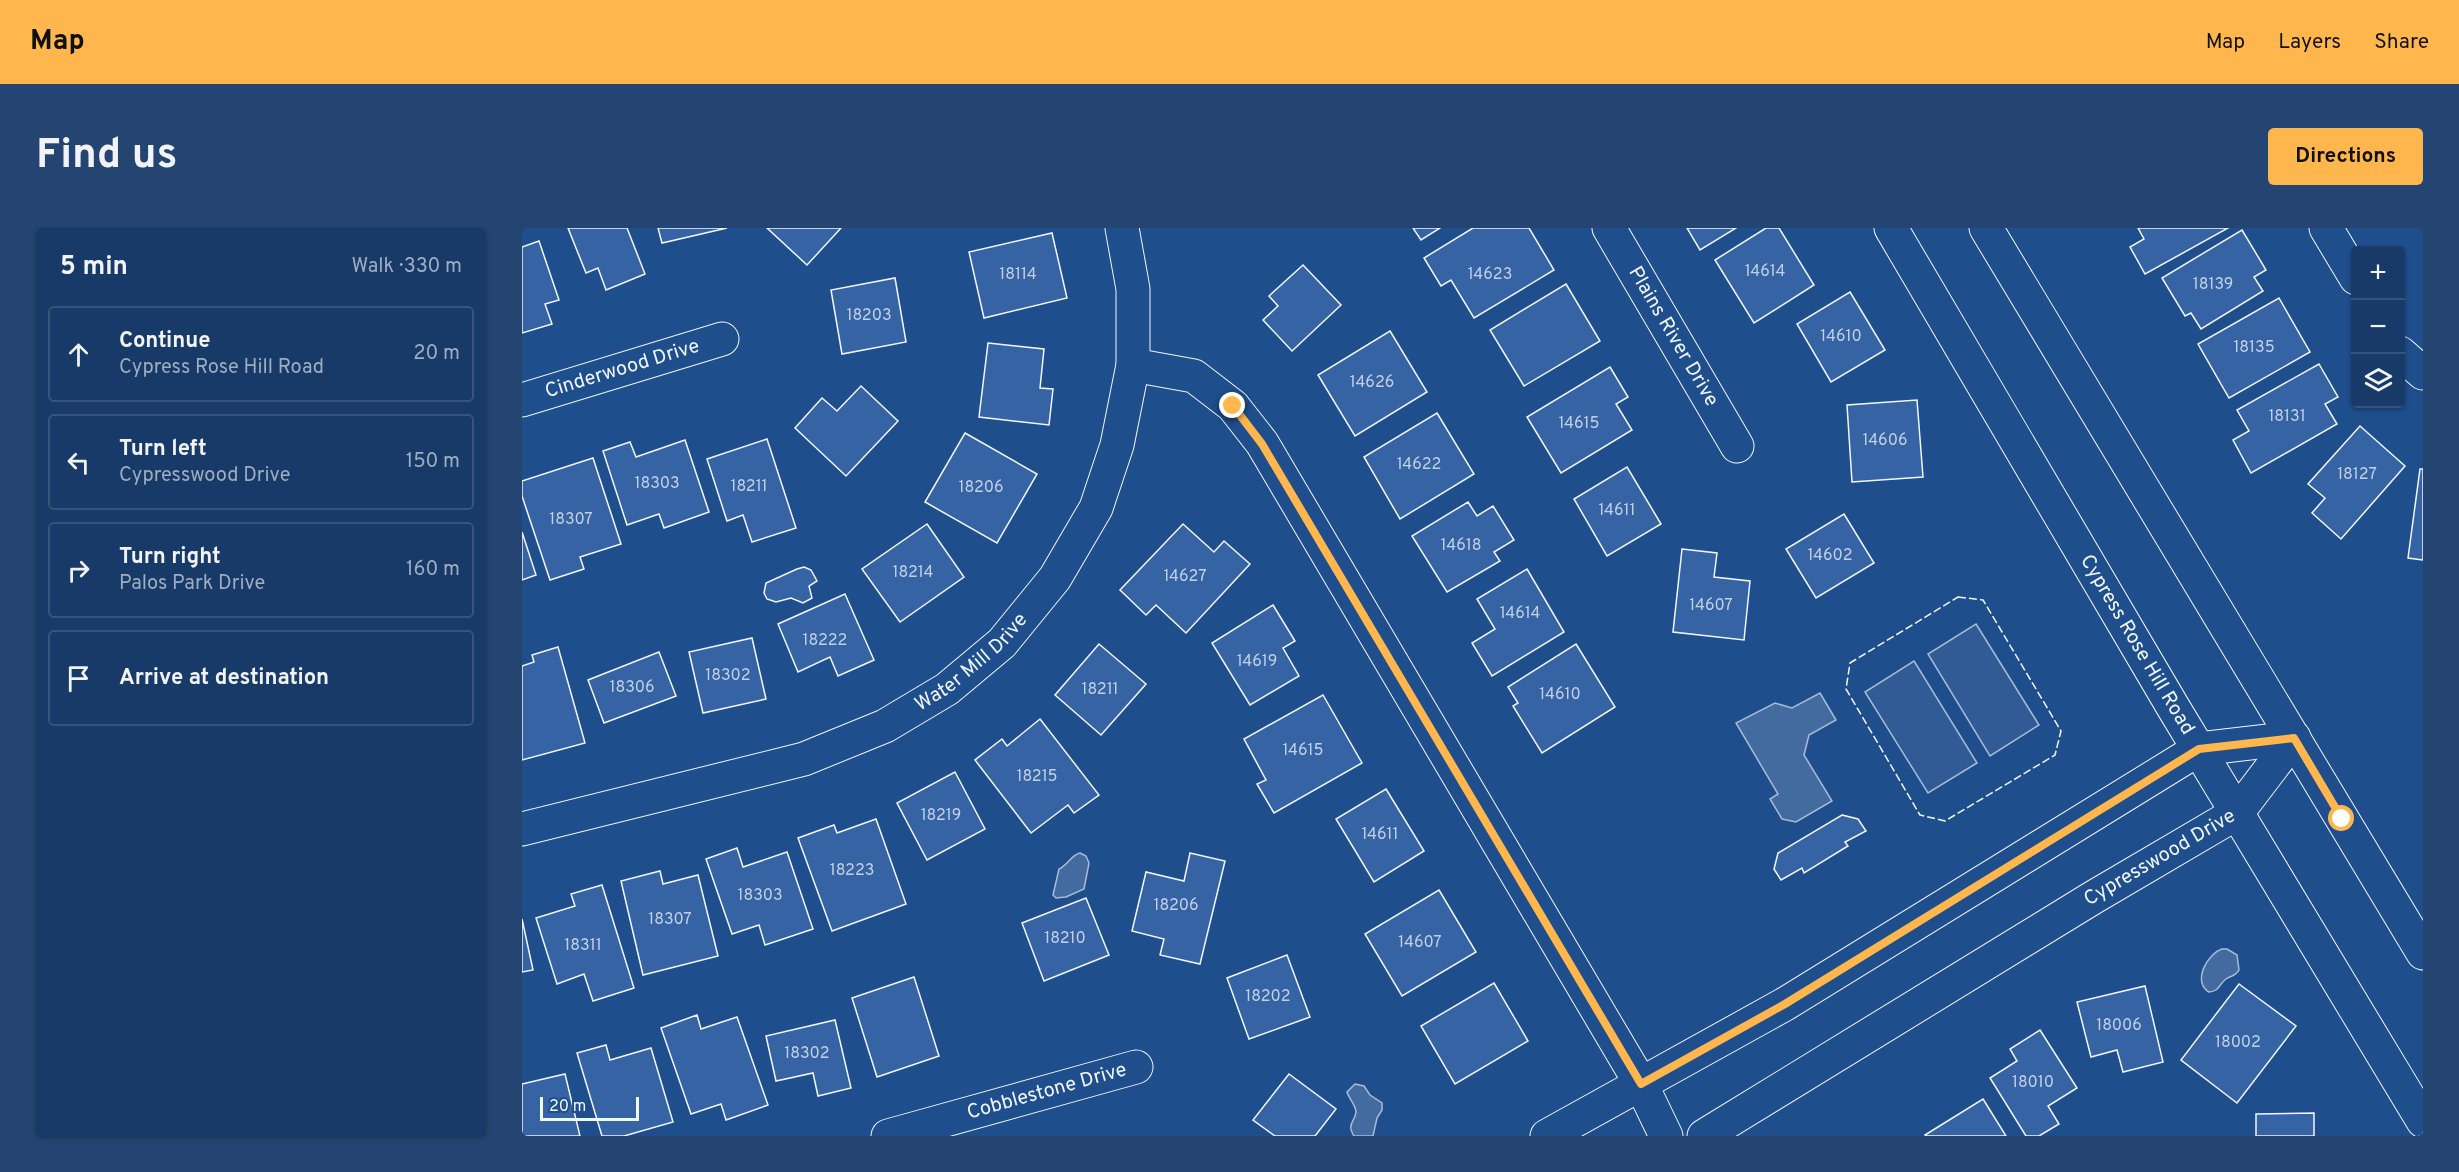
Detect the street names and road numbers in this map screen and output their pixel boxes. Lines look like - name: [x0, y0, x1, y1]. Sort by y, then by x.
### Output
- street label: Plains River Drive: [1622, 262, 1724, 411]
- street label: Cinderwood Drive: [542, 334, 703, 405]
- street label: Cypress Rose Hill Road: [2073, 550, 2200, 740]
- street label: Water Mill Drive: [910, 608, 1034, 718]
- street label: Cypresswood Drive: [2079, 804, 2241, 913]
- street label: Cobblestone Drive: [964, 1057, 1130, 1126]

